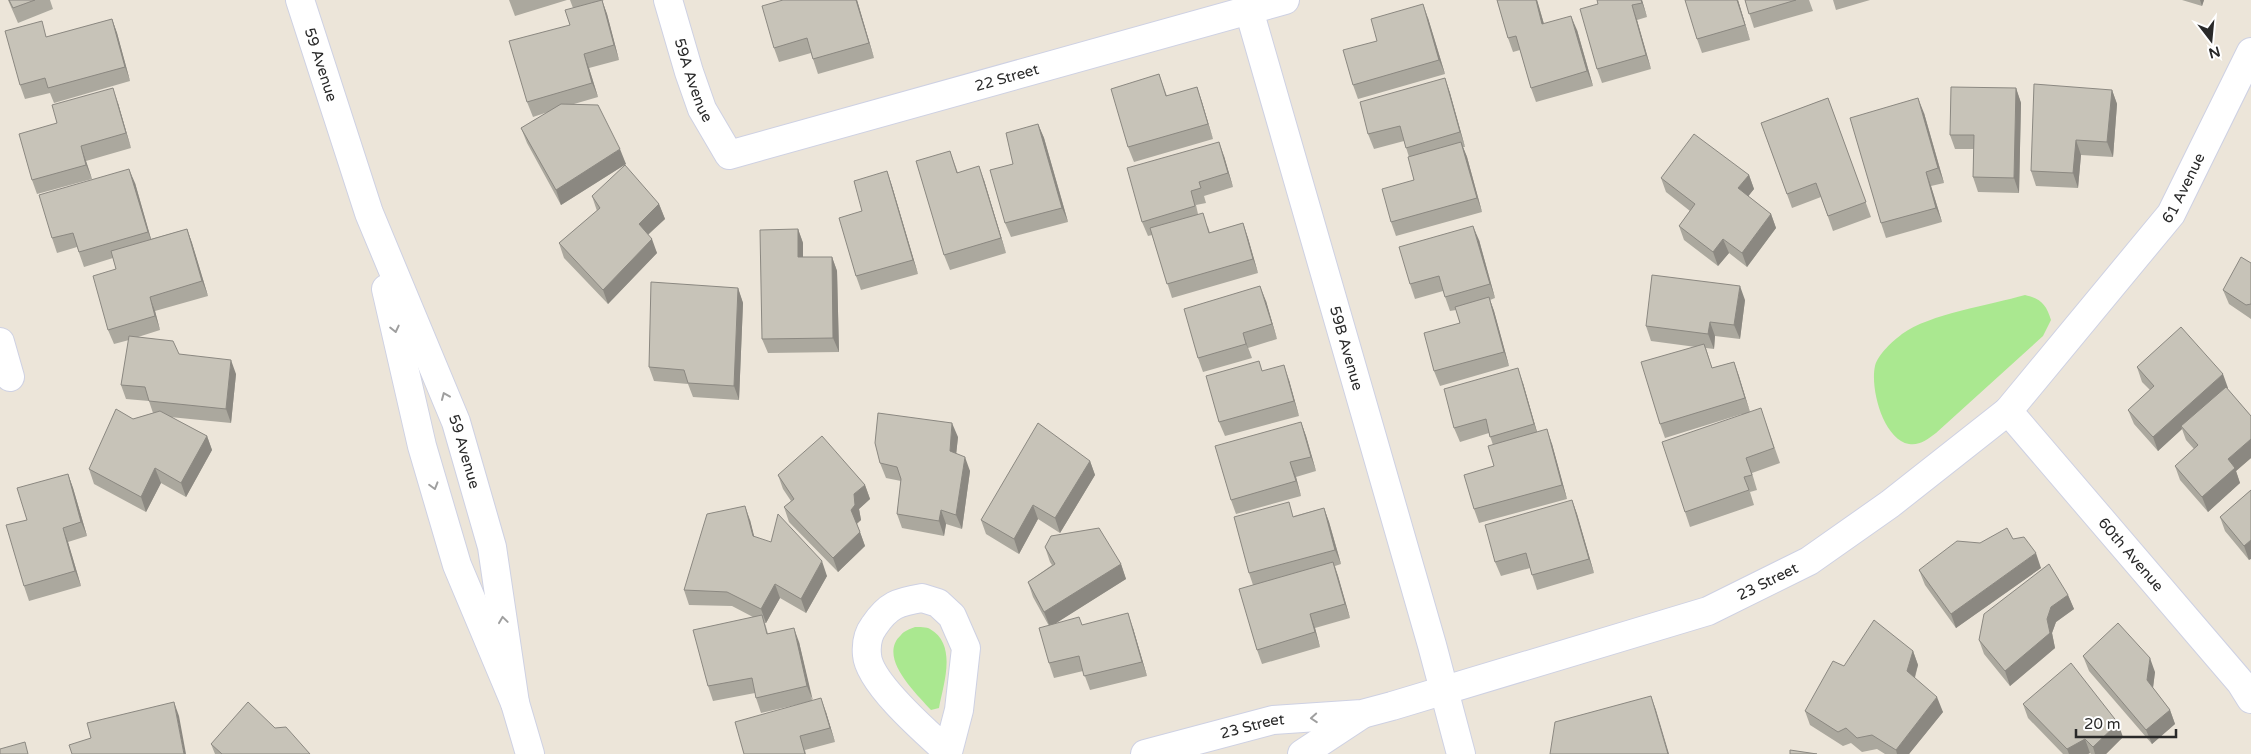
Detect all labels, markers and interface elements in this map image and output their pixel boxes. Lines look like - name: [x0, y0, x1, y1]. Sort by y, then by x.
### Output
- north arrow: [2186, 15, 2236, 65]
- street label: 59 Avenue: [301, 26, 341, 104]
- street label: 59A Avenue: [671, 36, 717, 125]
- text: N: [2207, 42, 2222, 62]
- street label: 22 Street: [973, 60, 1041, 95]
- street label: 61 Avenue: [2158, 150, 2209, 227]
- street label: 59B Avenue: [1326, 304, 1367, 392]
- one-way arrow: [389, 324, 400, 333]
- one-way arrow: [440, 392, 451, 401]
- street label: 59 Avenue: [445, 412, 484, 491]
- one-way arrow: [428, 482, 438, 490]
- street label: 60th Avenue: [2094, 514, 2168, 595]
- street label: 23 Street: [1734, 559, 1801, 604]
- one-way arrow: [498, 616, 509, 624]
- scale bar: [2076, 706, 2176, 738]
- street label: 23 Street: [1218, 710, 1285, 743]
- one-way arrow: [1309, 712, 1317, 723]
- text: 20 m: [2084, 715, 2121, 733]

